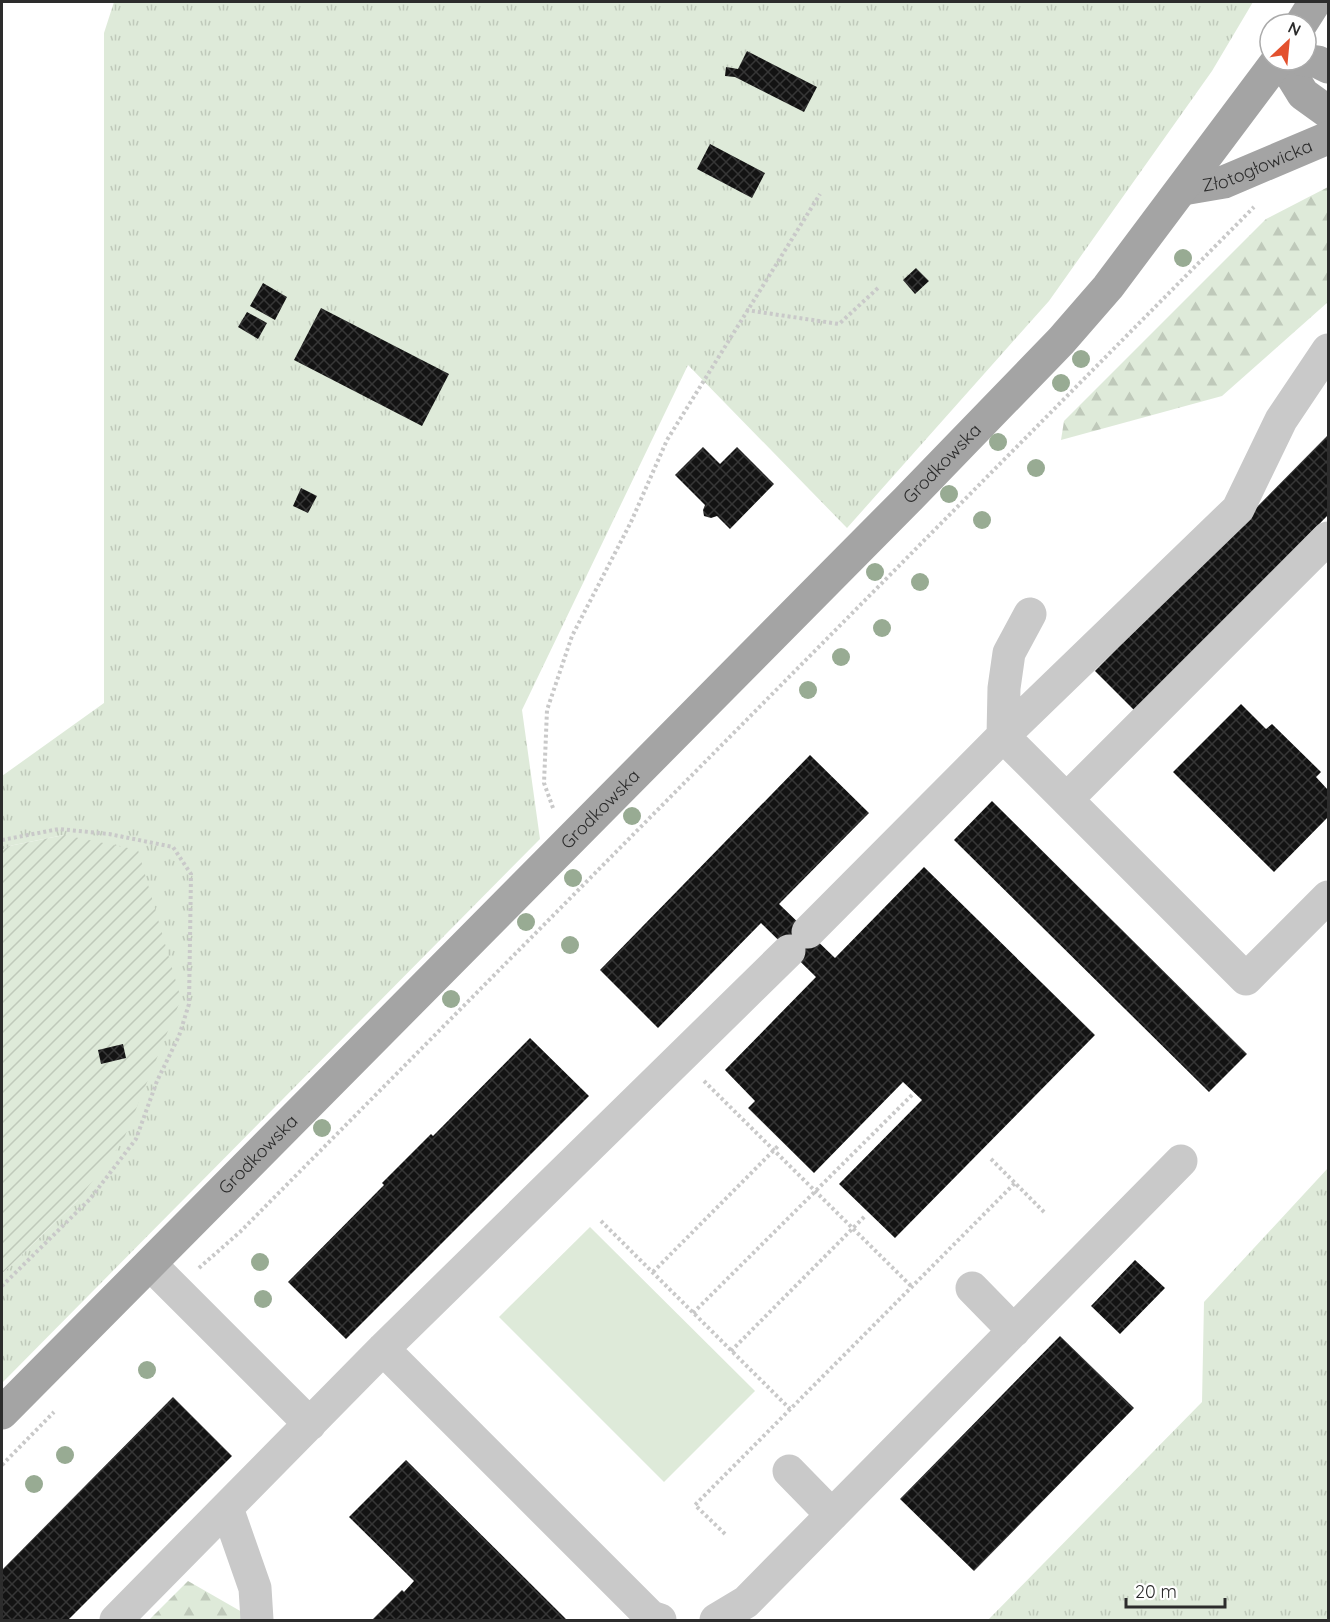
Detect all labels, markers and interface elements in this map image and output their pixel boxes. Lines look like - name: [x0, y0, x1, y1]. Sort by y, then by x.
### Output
- north arrow: [1258, 12, 1318, 72]
- text: N: [1285, 17, 1304, 40]
- street label: Złotogłowicka: [1200, 134, 1316, 197]
- street label: Grodkowska: [898, 418, 986, 509]
- street label: Grodkowska: [555, 764, 645, 854]
- street label: Grodkowska: [213, 1109, 302, 1199]
- scale bar: [1126, 1571, 1225, 1609]
- text: 20 m: [1135, 1580, 1177, 1603]

